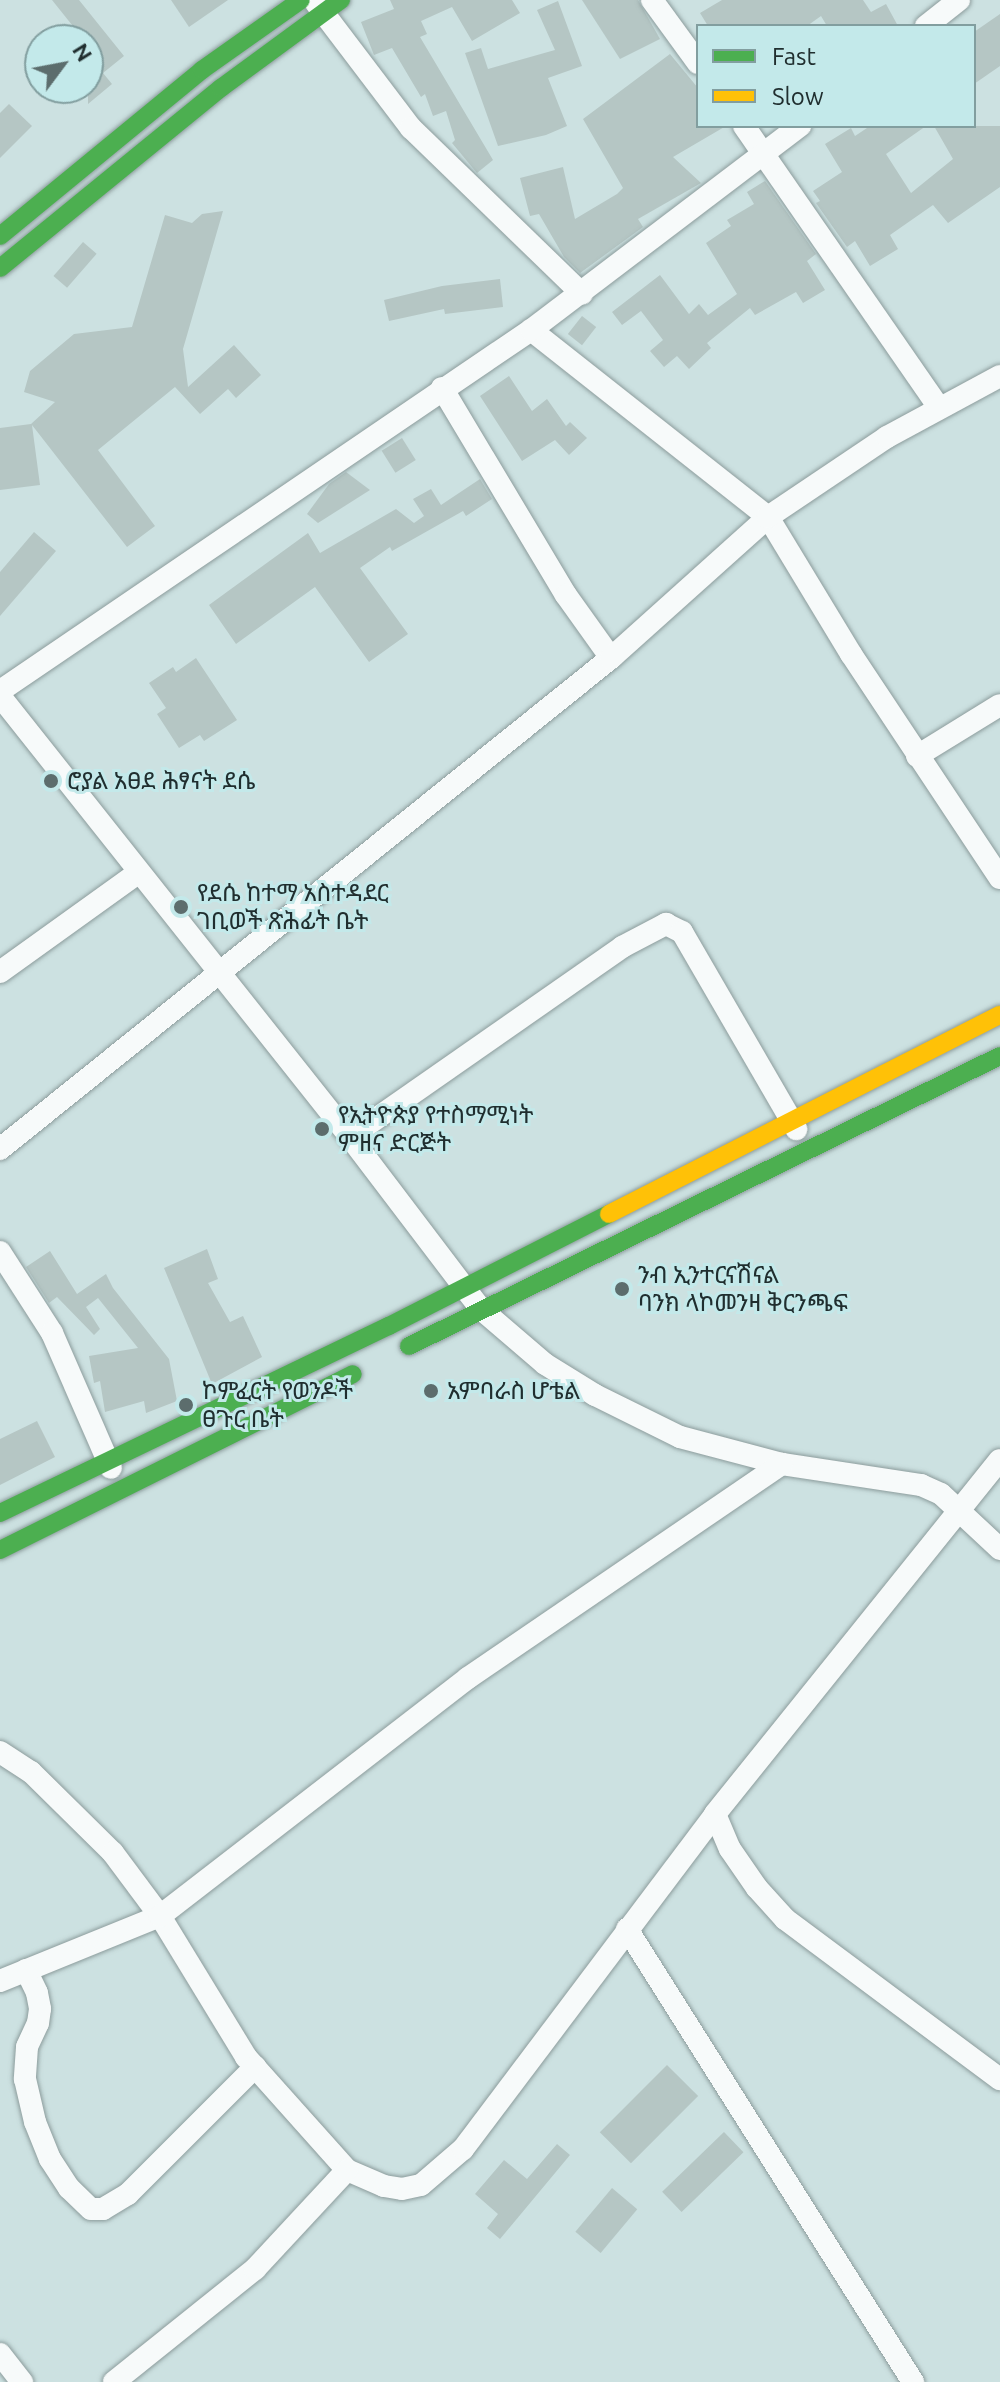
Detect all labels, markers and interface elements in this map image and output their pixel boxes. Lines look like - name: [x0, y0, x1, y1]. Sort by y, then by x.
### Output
- north arrow: [24, 24, 104, 104]
- legend: [696, 24, 976, 128]
- text: N: [68, 38, 98, 66]
- text: Fast: [772, 43, 816, 70]
- text: Slow: [772, 83, 824, 110]
- place label: ሮያል አፀደ ሕፃናት ደሴ: [67, 767, 255, 795]
- marker: ሮያል አፀደ ሕፃናት ደሴ: [42, 772, 60, 790]
- place label: የደሴ ከተማ አስተዳደር ገቢወች ጽሕፊት ቤት: [197, 879, 389, 935]
- marker: የደሴ ከተማ አስተዳደር ገቢወች ጽሕፊት ቤት: [172, 898, 190, 916]
- place label: የኢትዮጵያ የተስማሚነት ምዘና ድርጅት: [338, 1101, 533, 1157]
- marker: የኢትዮጵያ የተስማሚነት ምዘና ድርጅት: [313, 1120, 331, 1138]
- place label: ንብ ኢንተርናሽናል ባንክ ላኮመንዛ ቅርንጫፍ: [638, 1261, 848, 1317]
- marker: ንብ ኢንተርናሽናል ባንክ ላኮመንዛ ቅርንጫፍ: [613, 1280, 631, 1298]
- place label: ኮምፈርት የወንዶች ፀጉር ቤት: [202, 1377, 353, 1433]
- place label: አምባራስ ሆቴል: [447, 1377, 580, 1405]
- marker: አምባራስ ሆቴል: [422, 1382, 440, 1400]
- marker: ኮምፈርት የወንዶች ፀጉር ቤት: [177, 1396, 195, 1414]

